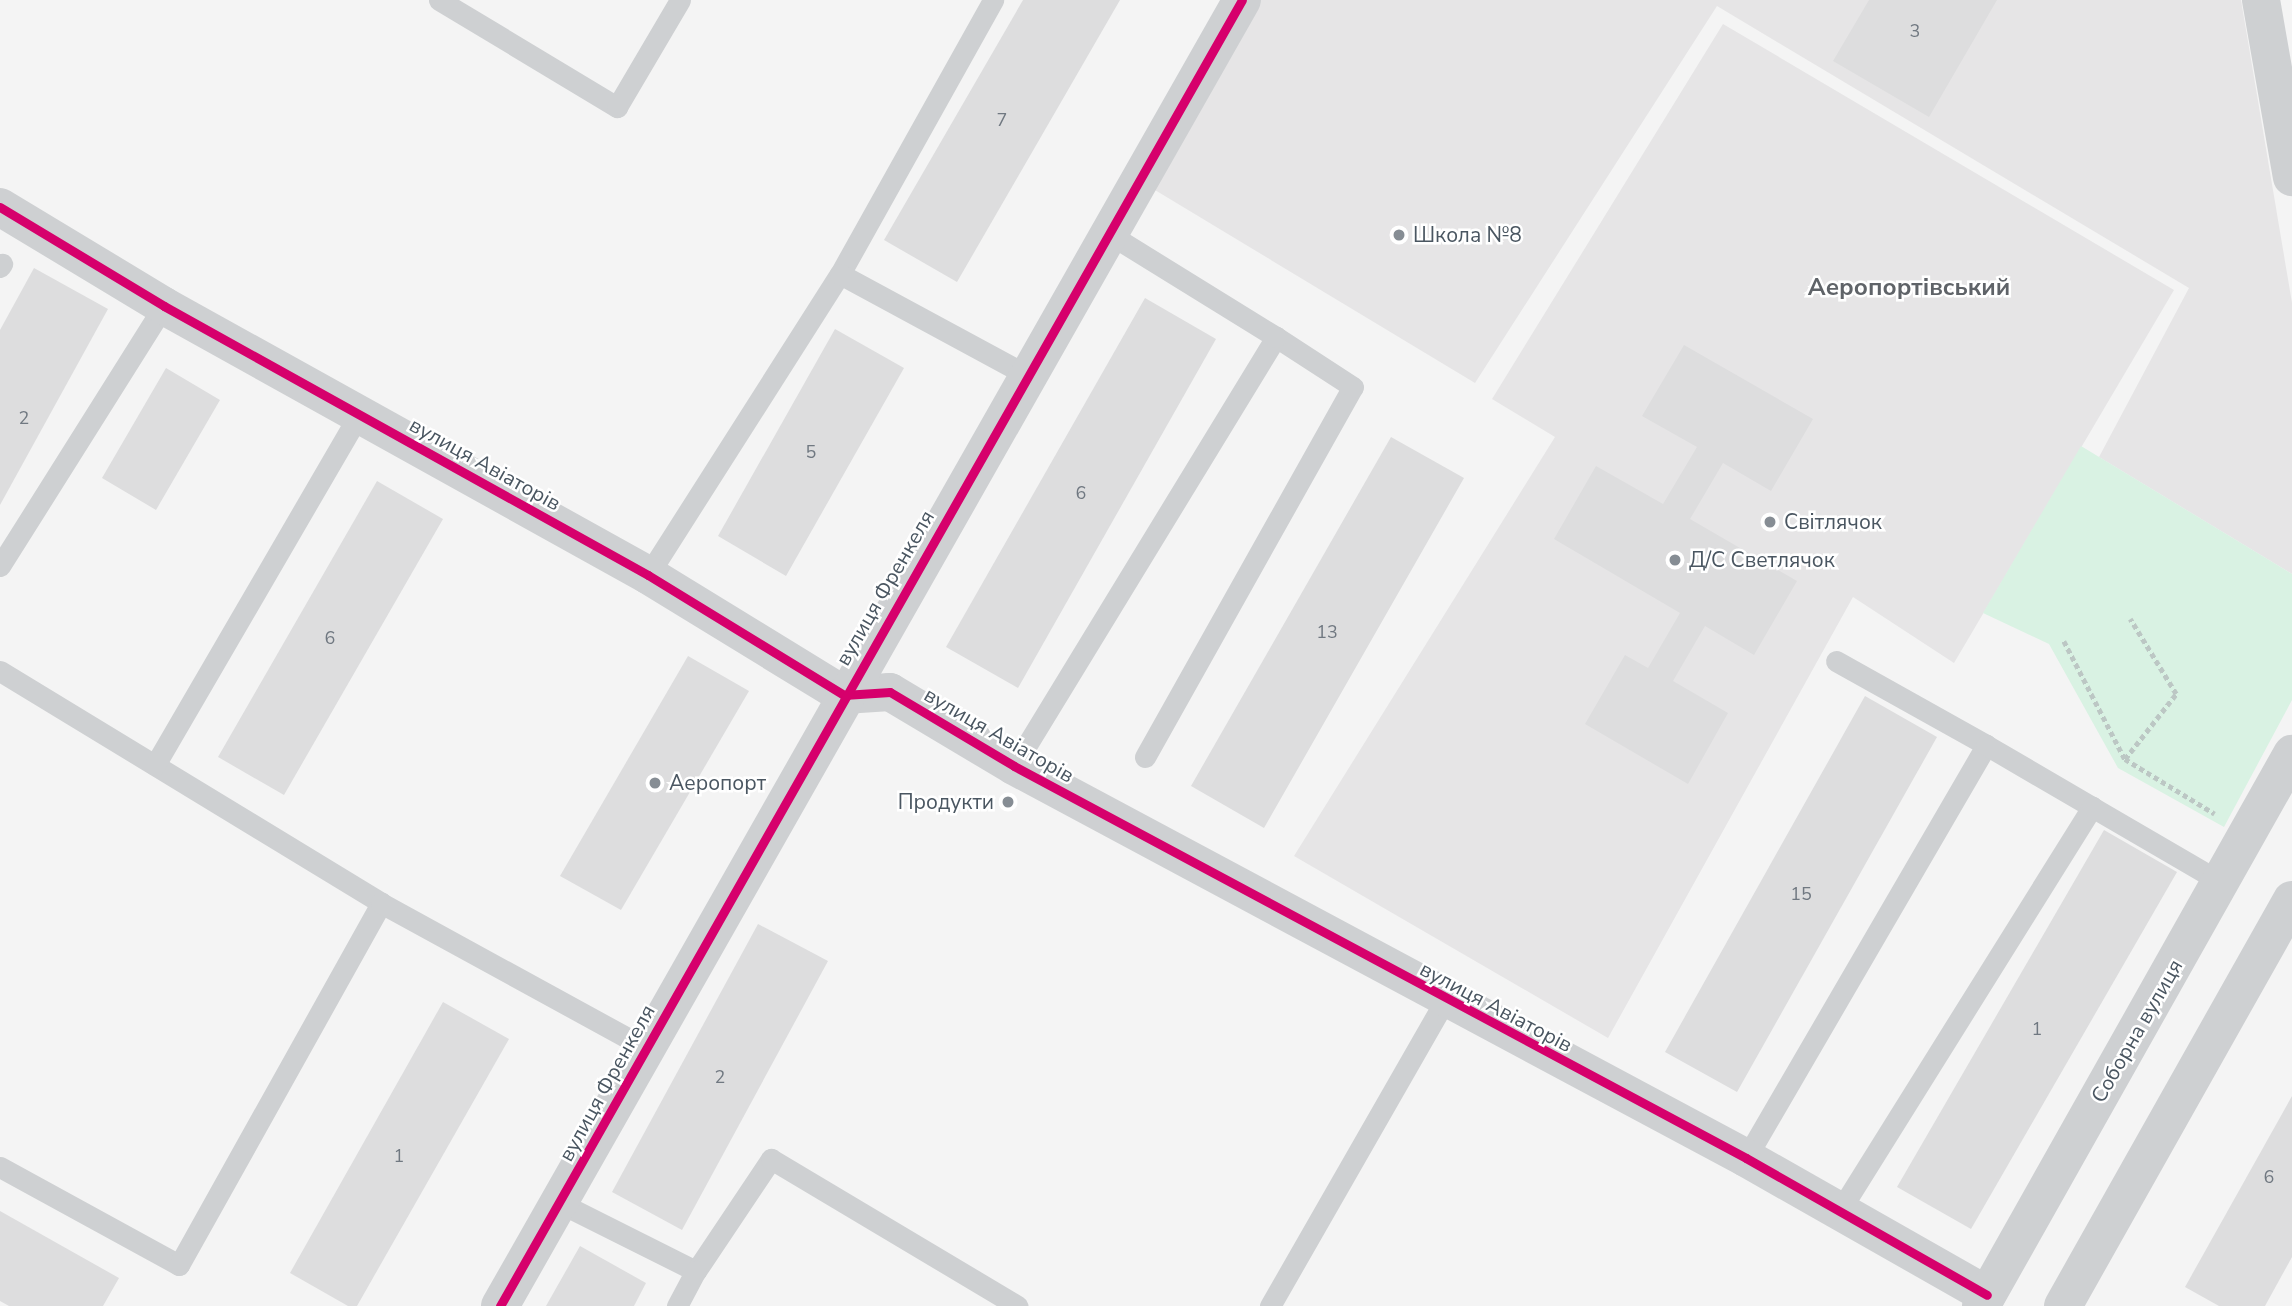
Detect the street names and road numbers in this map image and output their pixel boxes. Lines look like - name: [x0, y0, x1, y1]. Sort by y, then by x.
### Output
- street label: вулиця Авіаторів: [405, 412, 565, 516]
- street label: вулиця Френкеля: [830, 506, 940, 670]
- street label: вулиця Авіаторів: [920, 682, 1078, 788]
- street label: Соборна вулиця: [2086, 955, 2188, 1107]
- street label: вулиця Авіаторів: [1416, 956, 1576, 1058]
- street label: вулиця Френкеля: [554, 1000, 660, 1166]

